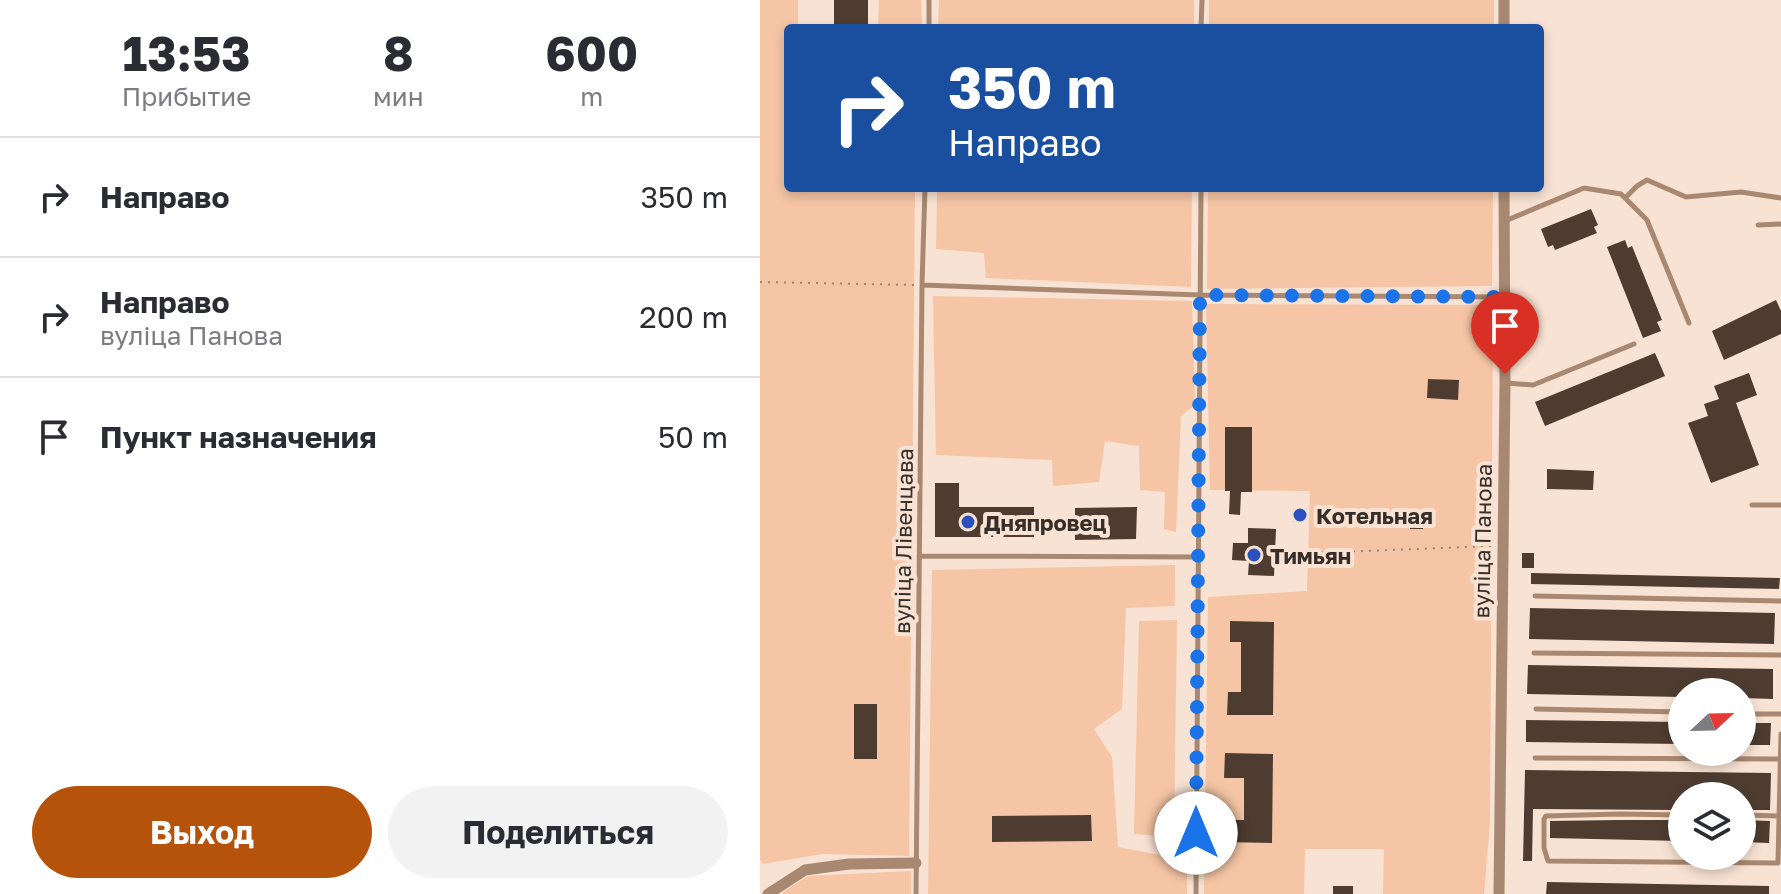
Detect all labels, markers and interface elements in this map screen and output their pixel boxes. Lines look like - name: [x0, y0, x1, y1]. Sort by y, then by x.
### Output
- text: 13:53: [123, 24, 250, 82]
- text: 8: [383, 24, 414, 82]
- text: 600: [545, 24, 638, 82]
- text: 350 m: [948, 53, 1116, 120]
- icon: right: [816, 56, 920, 160]
- text: Прибытие: [122, 81, 251, 112]
- text: мин: [373, 81, 424, 112]
- text: m: [580, 81, 603, 112]
- text: Направо: [948, 121, 1102, 164]
- icon: right: [32, 175, 76, 219]
- text: Направо: [100, 179, 229, 215]
- text: 350 m: [640, 179, 728, 215]
- text: Направо: [100, 284, 229, 320]
- pin: [1471, 292, 1539, 374]
- icon: right: [32, 295, 76, 339]
- text: 200 m: [639, 299, 728, 335]
- icon: arrive: [1483, 304, 1527, 348]
- text: вуліца Панова: [100, 320, 283, 351]
- icon: arrive: [32, 415, 76, 459]
- text: Пункт назначения: [100, 419, 377, 455]
- text: 50 m: [658, 419, 728, 455]
- street label: вуліца Лівенцава: [888, 448, 918, 634]
- street label: вуліца Панова: [1467, 463, 1497, 619]
- place label: Котельная: [1316, 502, 1433, 529]
- marker: Котельная: [1291, 506, 1309, 524]
- place label: Дняпровец: [984, 509, 1106, 536]
- marker: Дняпровец: [959, 513, 977, 531]
- place label: Тимьян: [1270, 542, 1351, 569]
- marker: Тимьян: [1245, 546, 1263, 564]
- north arrow: [1668, 678, 1756, 766]
- map controls: [1668, 678, 1756, 870]
- button: layers: [1668, 782, 1756, 870]
- button: Выход: [32, 786, 372, 878]
- button: Поделиться: [388, 786, 728, 878]
- position arrow: [1154, 791, 1238, 875]

